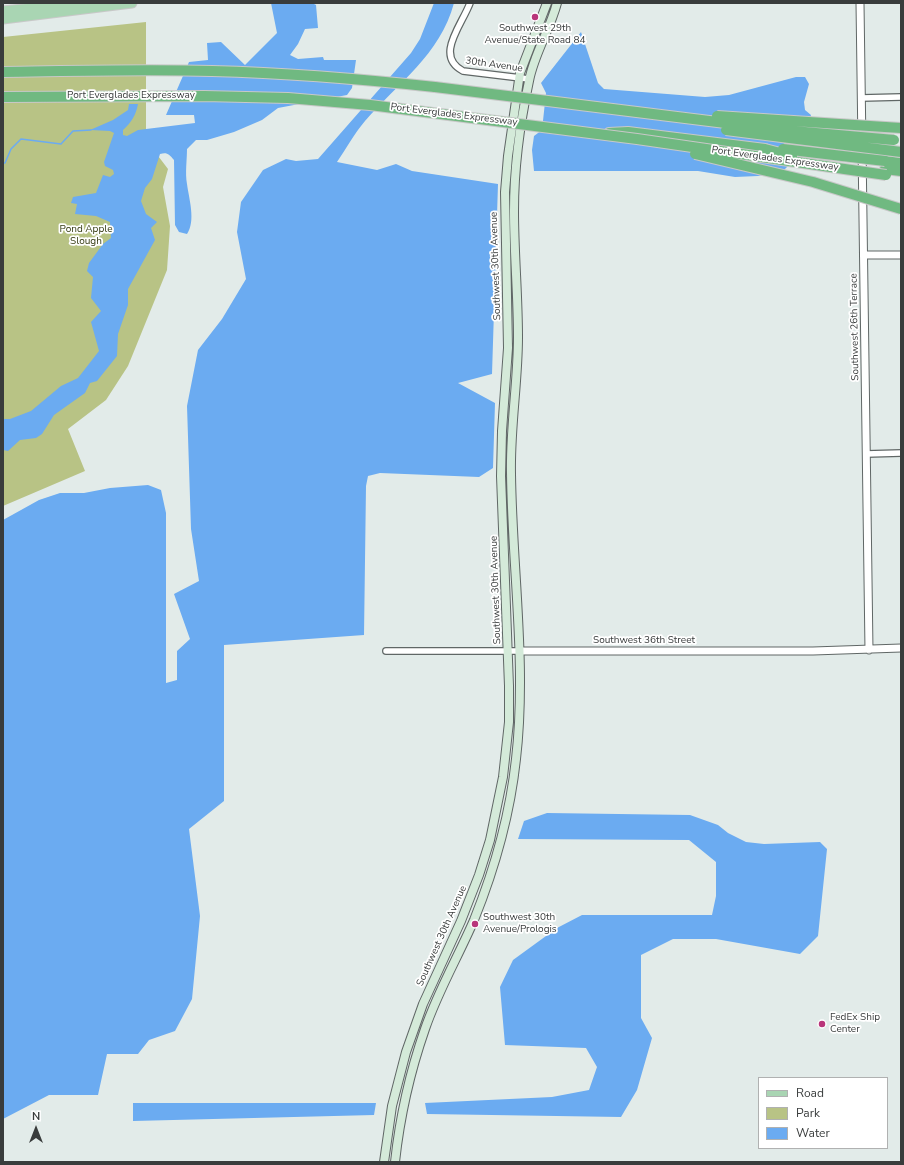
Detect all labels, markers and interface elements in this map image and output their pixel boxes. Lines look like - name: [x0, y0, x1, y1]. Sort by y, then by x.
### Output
- marker: Southwest 29th Avenue/State Road 84: [530, 12, 540, 22]
- place label: Southwest 29th Avenue/State Road 84: [484, 23, 586, 46]
- street label: 30th Avenue: [465, 55, 523, 75]
- street label: Port Everglades Expressway: [67, 90, 195, 102]
- street label: Port Everglades Expressway: [390, 101, 518, 129]
- street label: Port Everglades Expressway: [711, 144, 839, 174]
- street label: Southwest 30th Avenue: [488, 211, 504, 321]
- park label: Pond Apple Slough: [60, 224, 112, 248]
- street label: Southwest 26th Terrace: [848, 273, 862, 381]
- street label: Southwest 30th Avenue: [488, 535, 504, 645]
- street label: Southwest 36th Street: [593, 635, 695, 647]
- street label: Southwest 30th Avenue: [414, 884, 470, 988]
- place label: Southwest 30th Avenue/Prologis: [483, 912, 557, 936]
- marker: Southwest 30th Avenue/Prologis: [470, 919, 480, 929]
- place label: FedEx Ship Center: [830, 1012, 880, 1036]
- marker: FedEx Ship Center: [817, 1019, 827, 1029]
- legend: [758, 1077, 888, 1149]
- text: Road: [796, 1085, 824, 1101]
- text: Park: [796, 1105, 820, 1121]
- north arrow: [16, 1109, 56, 1149]
- text: N: [32, 1109, 40, 1124]
- text: Water: [796, 1125, 830, 1141]

